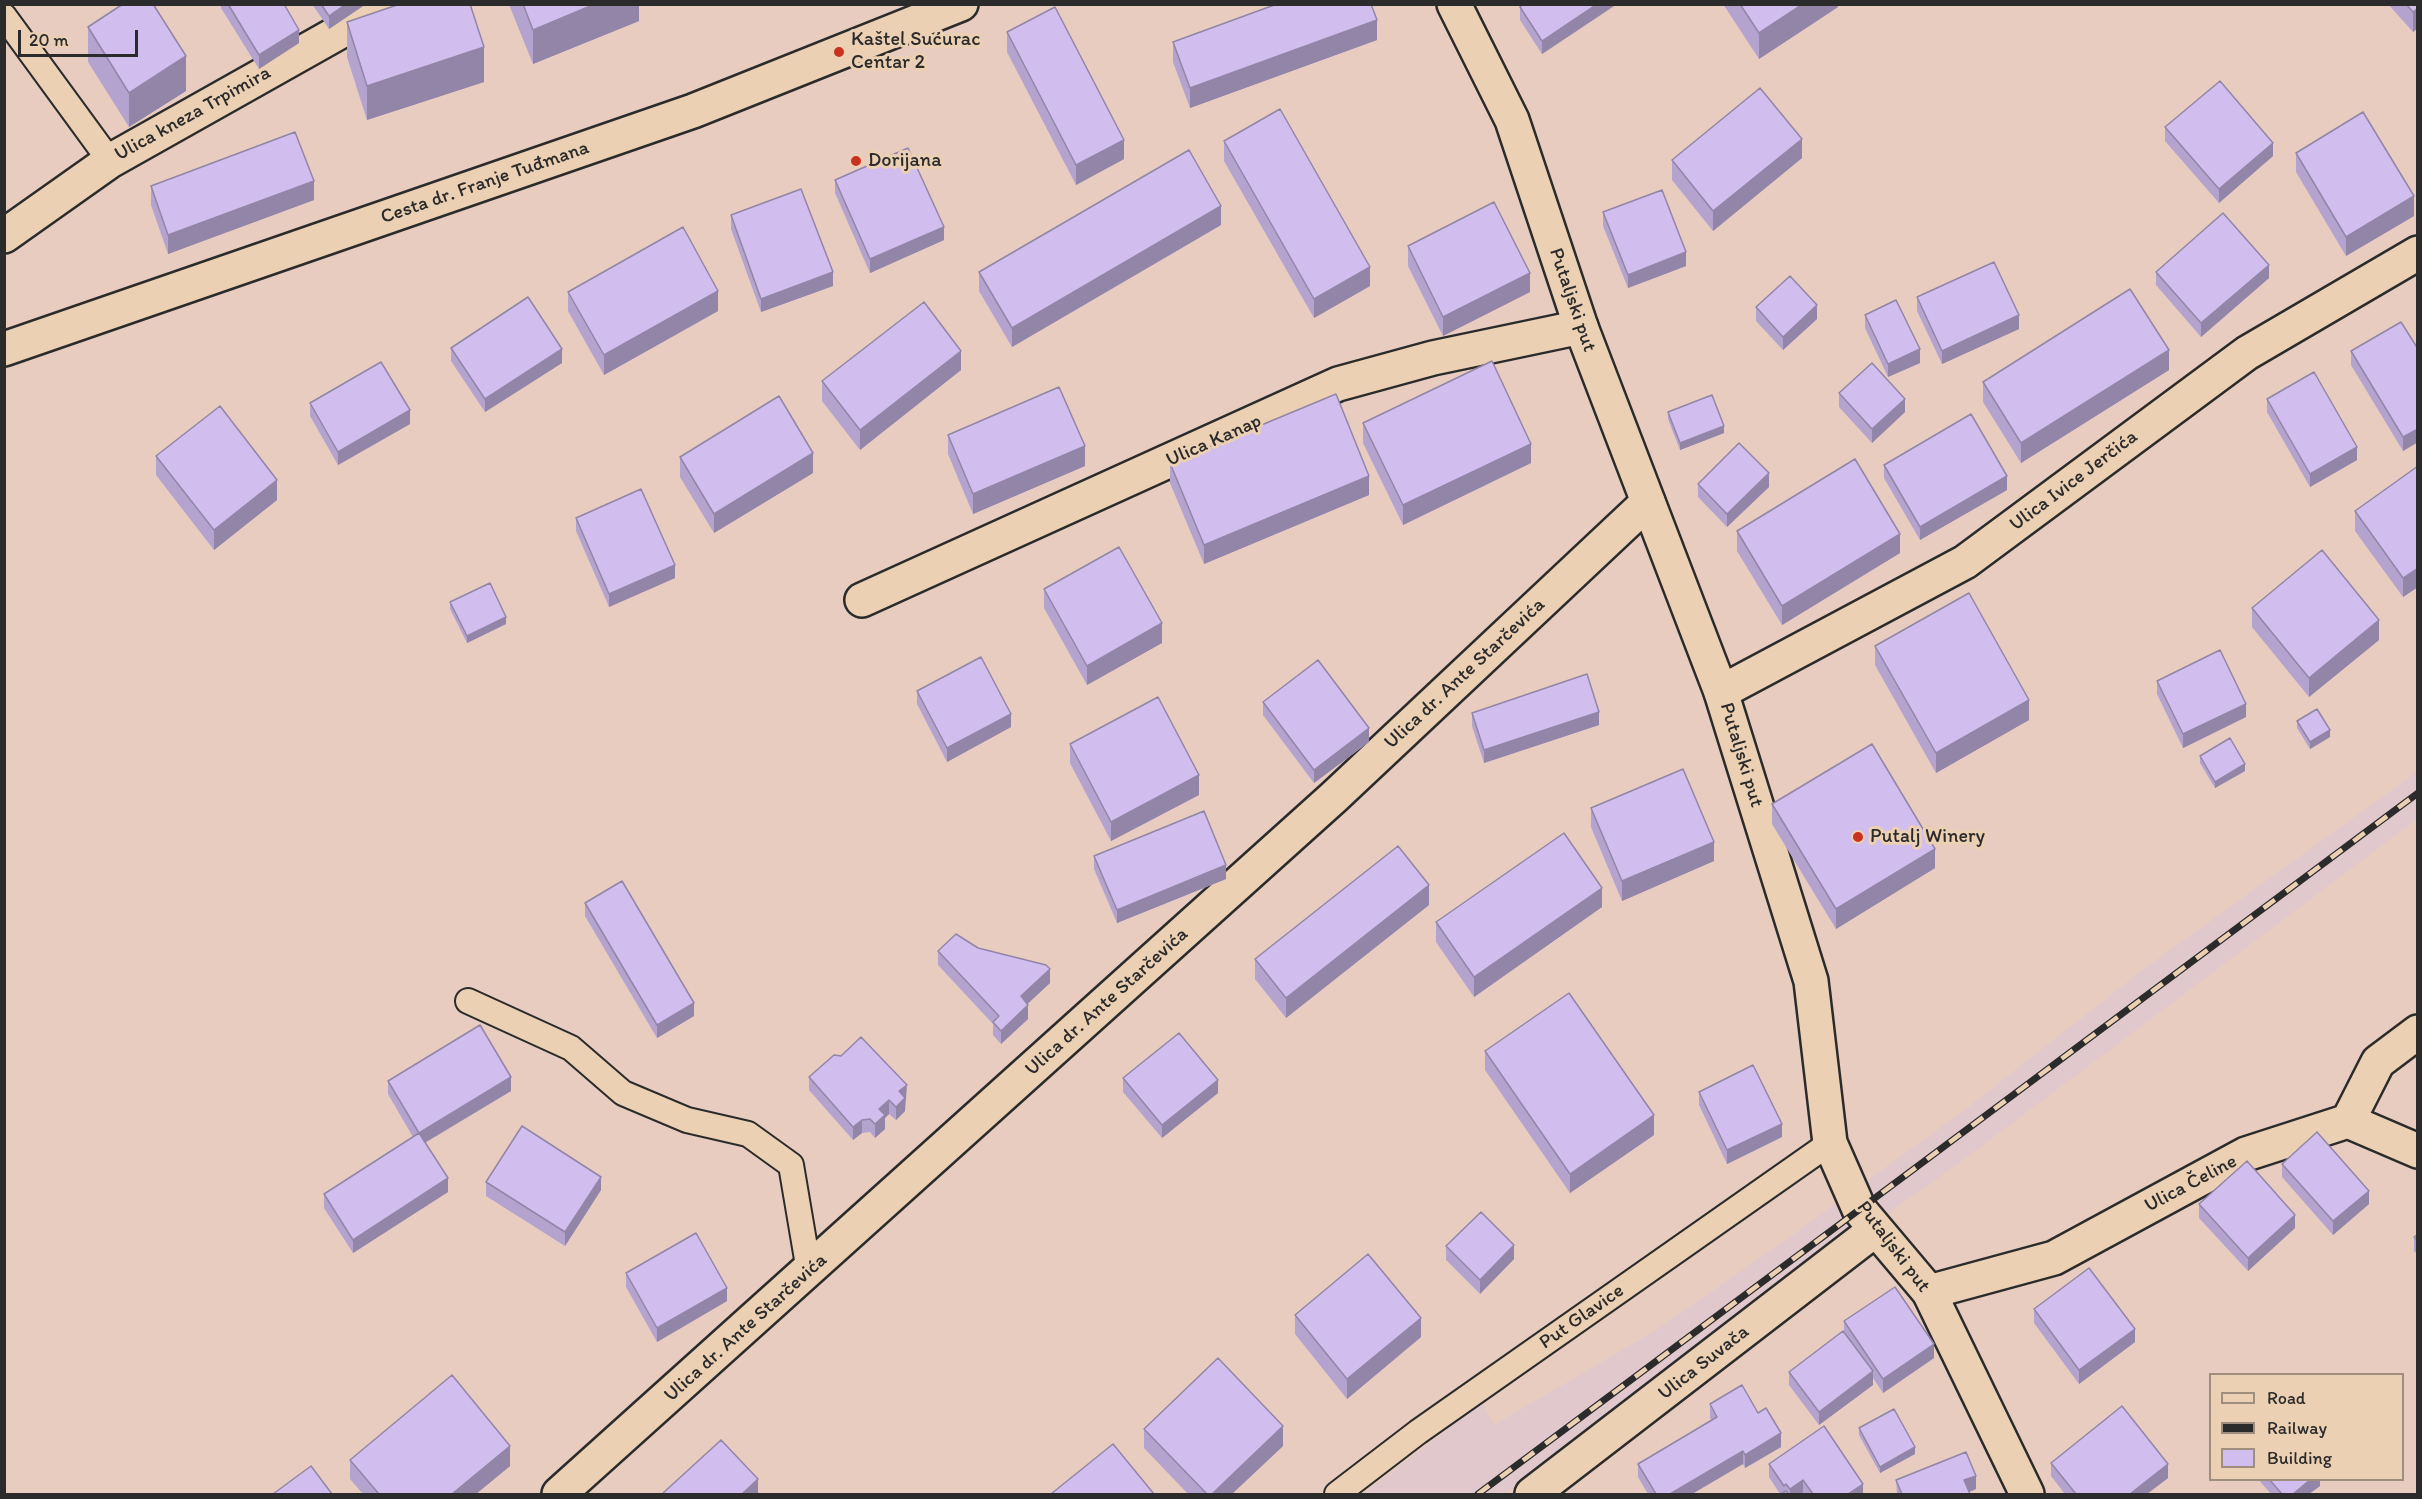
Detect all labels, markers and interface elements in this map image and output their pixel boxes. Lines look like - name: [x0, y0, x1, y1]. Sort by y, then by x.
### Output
- scale bar: [21, 18, 141, 56]
- place label: Kaštel Sućurac Centar 2: [851, 28, 980, 75]
- text: 20 m: [29, 29, 69, 51]
- marker: Kaštel Sućurac Centar 2: [832, 45, 846, 59]
- street label: Ulica kneza Trpimira: [111, 61, 275, 167]
- street label: Cesta dr. Franje Tuđmana: [378, 136, 592, 230]
- place label: Dorijana: [868, 149, 942, 173]
- marker: Dorijana: [849, 154, 863, 168]
- street label: Putaljski put: [1543, 245, 1601, 355]
- street label: Ulica Kanap: [1163, 409, 1265, 473]
- street label: Ulica Ivice Jerčića: [2005, 425, 2143, 537]
- street label: Ulica dr. Ante Starčevića: [1380, 593, 1550, 755]
- street label: Putaljski put: [1714, 700, 1768, 810]
- place label: Putalj Winery: [1870, 825, 1985, 849]
- marker: Putalj Winery: [1851, 830, 1865, 844]
- street label: Ulica dr. Ante Starčevića: [1021, 923, 1193, 1081]
- street label: Ulica Čeline: [2141, 1150, 2241, 1218]
- street label: Putaljski put: [1851, 1197, 1935, 1297]
- street label: Ulica dr. Ante Starčevića: [660, 1249, 832, 1407]
- street label: Put Glavice: [1535, 1279, 1629, 1355]
- street label: Ulica Suvača: [1654, 1320, 1754, 1406]
- legend: [2209, 1373, 2404, 1481]
- text: Road: [2267, 1387, 2306, 1409]
- text: Railway: [2267, 1417, 2327, 1439]
- text: Building: [2267, 1447, 2332, 1469]

